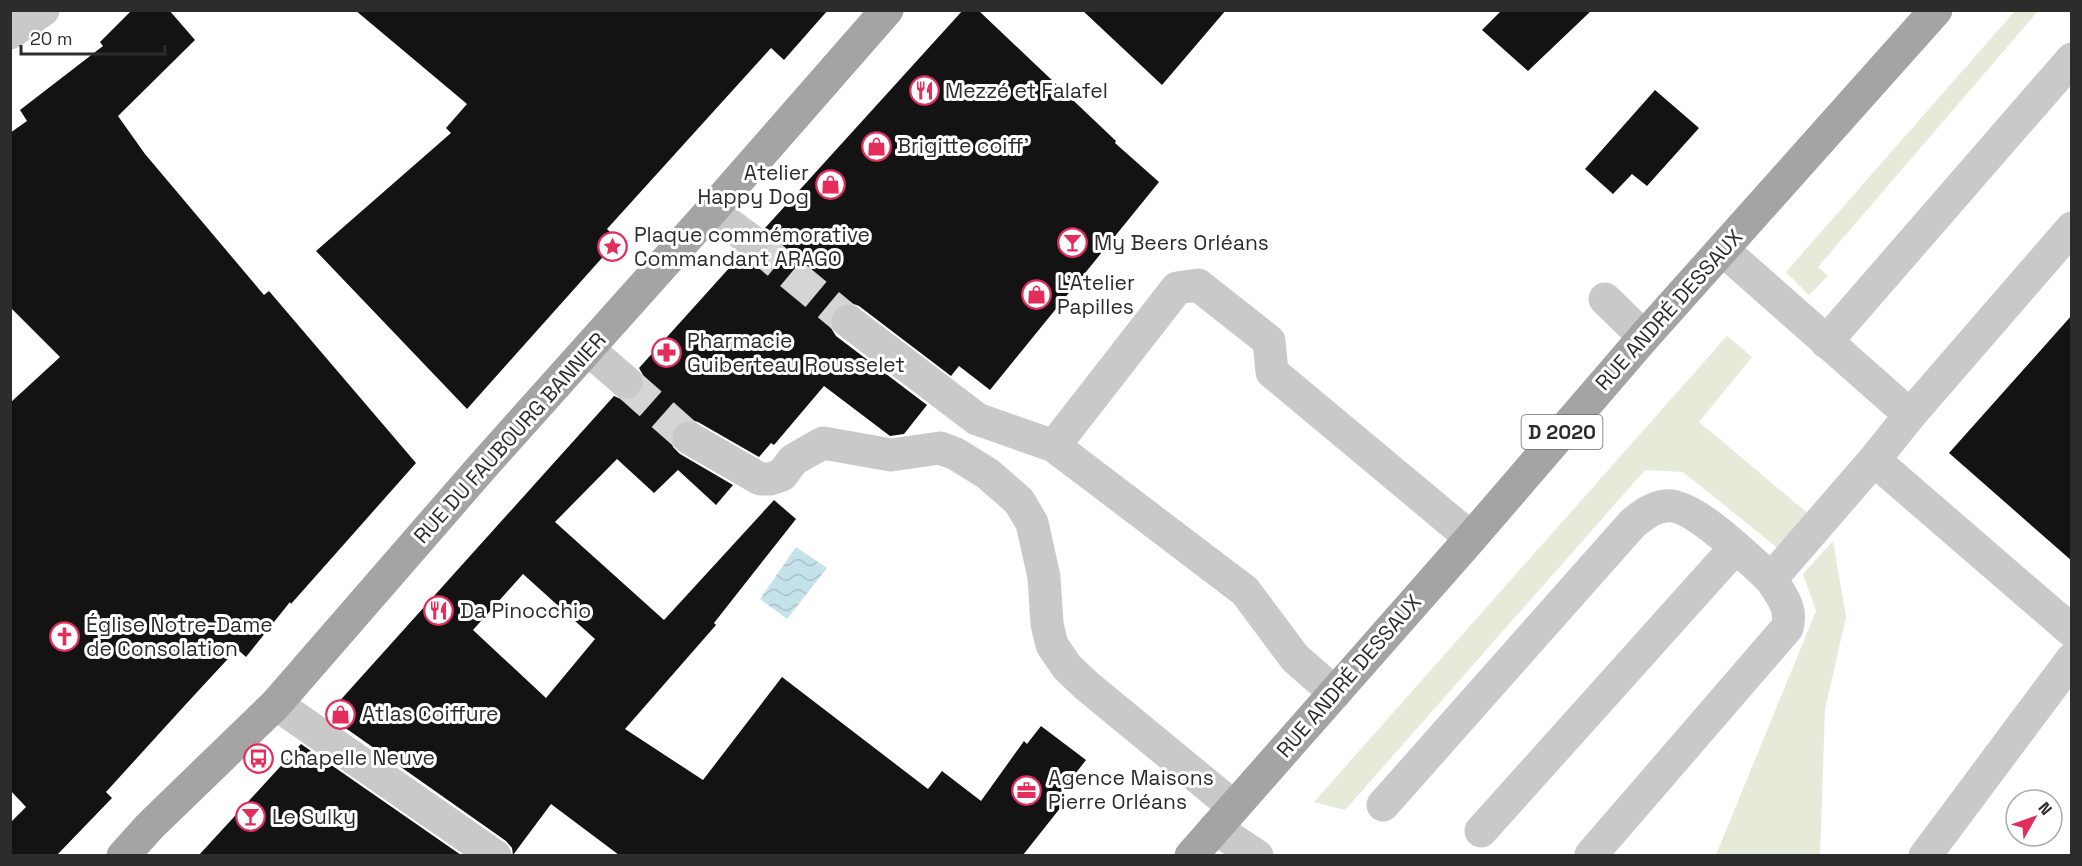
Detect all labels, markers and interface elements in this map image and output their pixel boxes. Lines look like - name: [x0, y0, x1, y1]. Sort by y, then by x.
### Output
- scale bar: [21, 18, 165, 56]
- text: 20 m: [30, 27, 73, 50]
- restaurant icon: Mezzé et Falafel: [908, 75, 940, 107]
- place label: Mezzé et Falafel: [945, 77, 1108, 104]
- shop icon: Brigitte coiff': [860, 130, 892, 162]
- place label: Brigitte coiff': [897, 132, 1029, 159]
- place label: Atelier Happy Dog: [697, 159, 809, 210]
- shop icon: Atelier Happy Dog: [814, 169, 846, 201]
- place label: Plaque commémorative Commandant ARAGO: [634, 221, 870, 272]
- street label: RUE ANDRÉ DESSAUX: [1589, 224, 1748, 396]
- bar icon: My Beers Orléans: [1057, 227, 1089, 259]
- place label: My Beers Orléans: [1094, 229, 1269, 256]
- place icon: Plaque commémorative Commandant ARAGO: [597, 231, 629, 263]
- place label: L'Atelier Papilles: [1057, 269, 1135, 320]
- shop icon: L'Atelier Papilles: [1020, 279, 1052, 311]
- street label: RUE DU FAUBOURG BANNIER: [408, 327, 612, 549]
- place label: Pharmacie Guiberteau Rousselet: [687, 327, 905, 378]
- pharmacy icon: Pharmacie Guiberteau Rousselet: [650, 337, 682, 369]
- road number: D 2020: [1522, 415, 1602, 449]
- street label: RUE ANDRÉ DESSAUX: [1270, 589, 1427, 763]
- restaurant icon: Da Pinocchio: [423, 595, 455, 627]
- place label: Da Pinocchio: [460, 597, 591, 624]
- place label: Église Notre-Dame de Consolation: [86, 611, 273, 662]
- church icon: Église Notre-Dame de Consolation: [49, 621, 81, 653]
- shop icon: Atlas Coiffure: [325, 698, 357, 730]
- place label: Atlas Coiffure: [362, 700, 499, 727]
- bus stop icon: Chapelle Neuve: [243, 742, 275, 774]
- place label: Chapelle Neuve: [280, 744, 435, 771]
- place label: Agence Maisons Pierre Orléans: [1048, 764, 1214, 815]
- office icon: Agence Maisons Pierre Orléans: [1011, 774, 1043, 806]
- north arrow: [2004, 788, 2064, 848]
- text: N: [2034, 798, 2057, 820]
- bar icon: Le Sulky: [235, 801, 267, 833]
- place label: Le Sulky: [272, 803, 356, 830]

